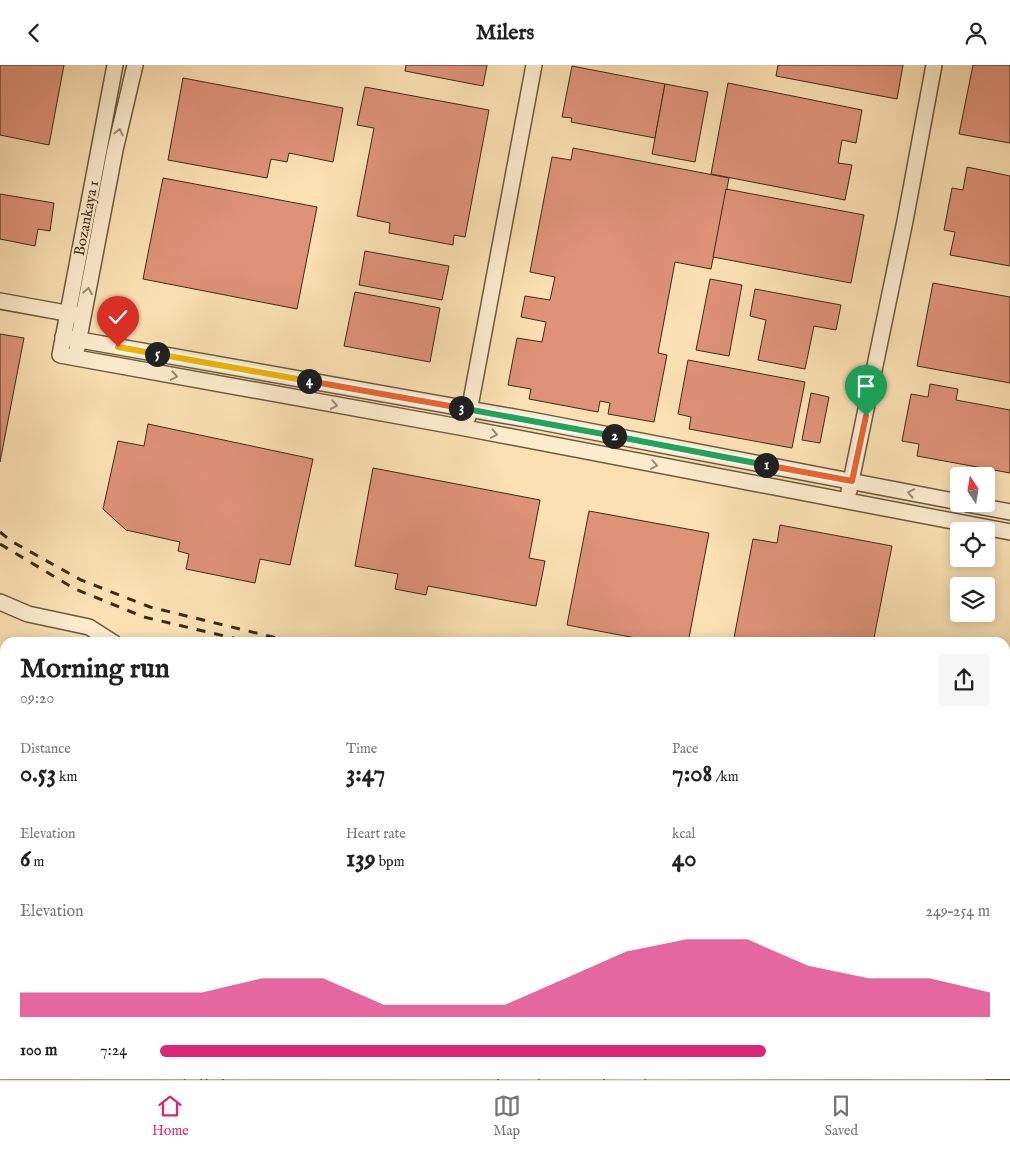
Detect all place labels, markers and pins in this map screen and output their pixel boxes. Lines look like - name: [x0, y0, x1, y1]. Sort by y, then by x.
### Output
- pin: [97, 296, 139, 347]
- pin: 5: [144, 341, 170, 367]
- pin: [845, 365, 887, 416]
- pin: 4: [296, 369, 322, 393]
- pin: 3: [448, 395, 474, 421]
- pin: 2: [602, 423, 626, 449]
- pin: 1: [754, 453, 778, 477]

